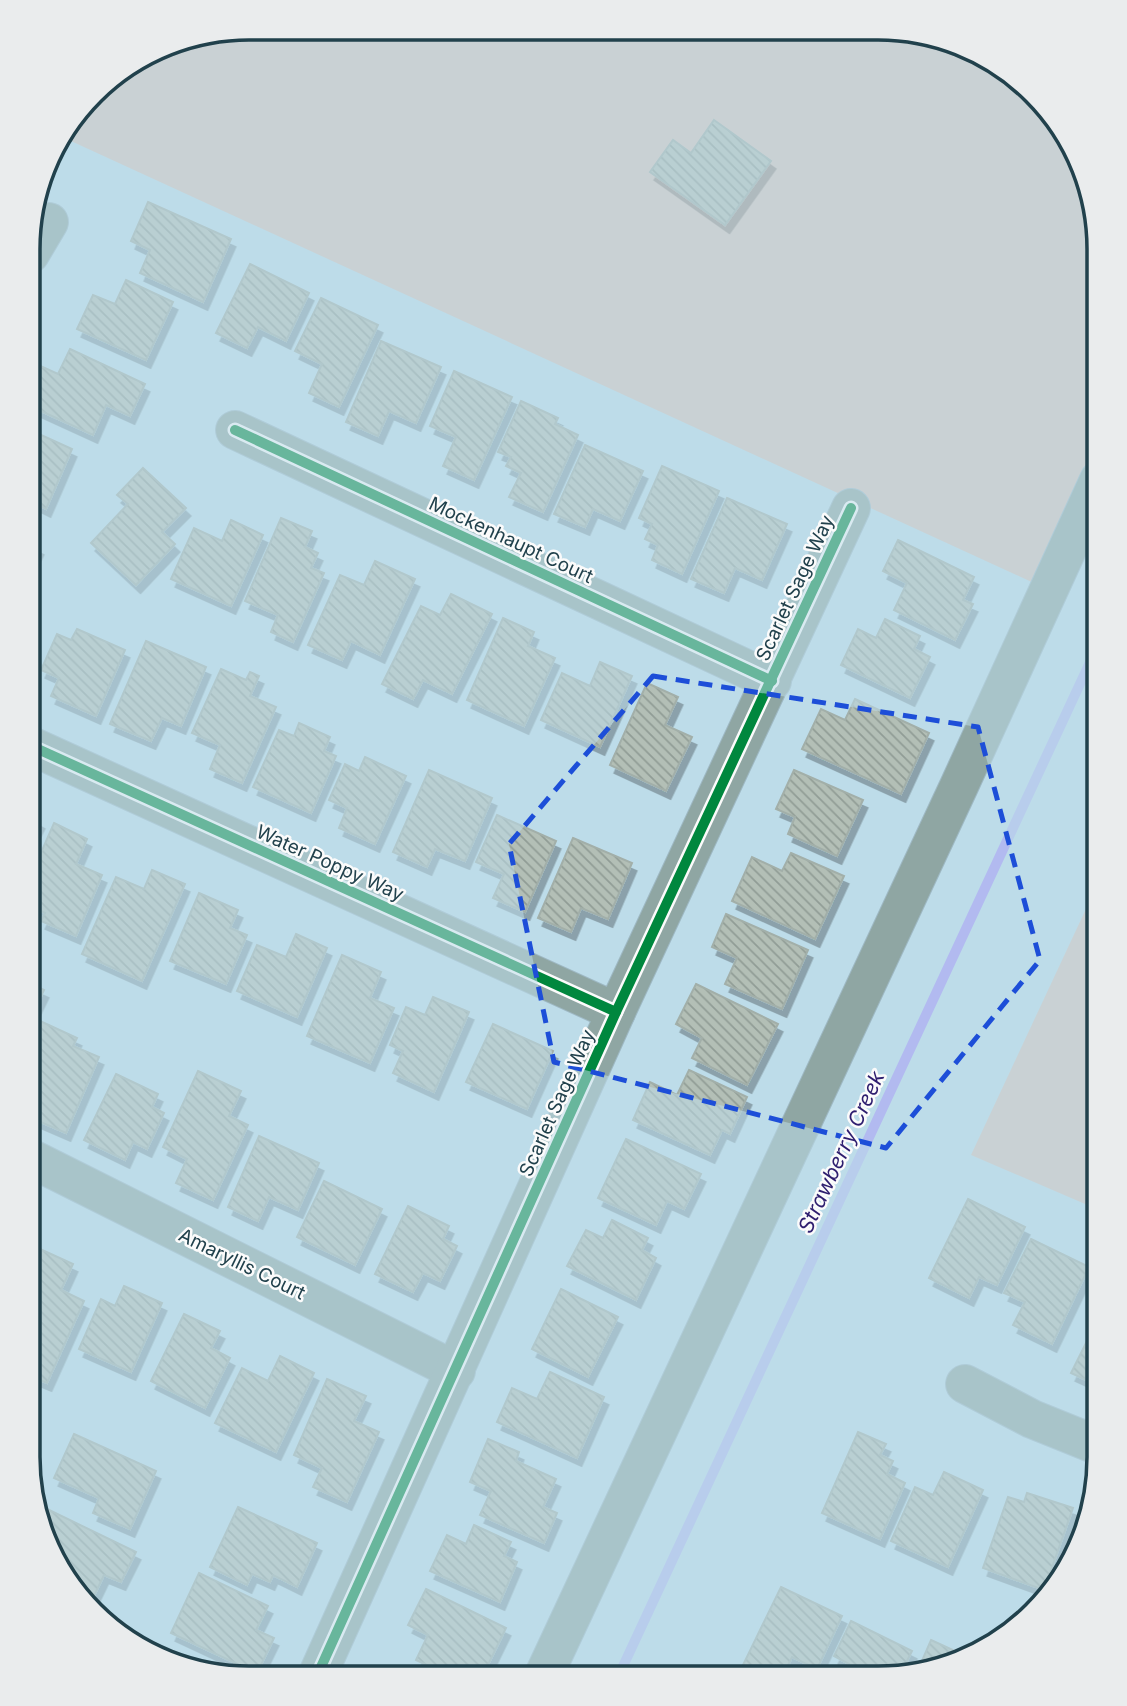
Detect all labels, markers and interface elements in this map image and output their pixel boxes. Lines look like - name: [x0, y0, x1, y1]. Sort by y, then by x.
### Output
- street label: Mockenhaupt Court: [425, 492, 597, 588]
- street label: Scarlet Sage Way: [751, 511, 839, 665]
- street label: Water Poppy Way: [253, 820, 408, 906]
- street label: Scarlet Sage Way: [514, 1026, 600, 1180]
- water label: Strawberry Creek: [793, 1067, 890, 1237]
- street label: Amaryllis Court: [175, 1223, 309, 1305]

